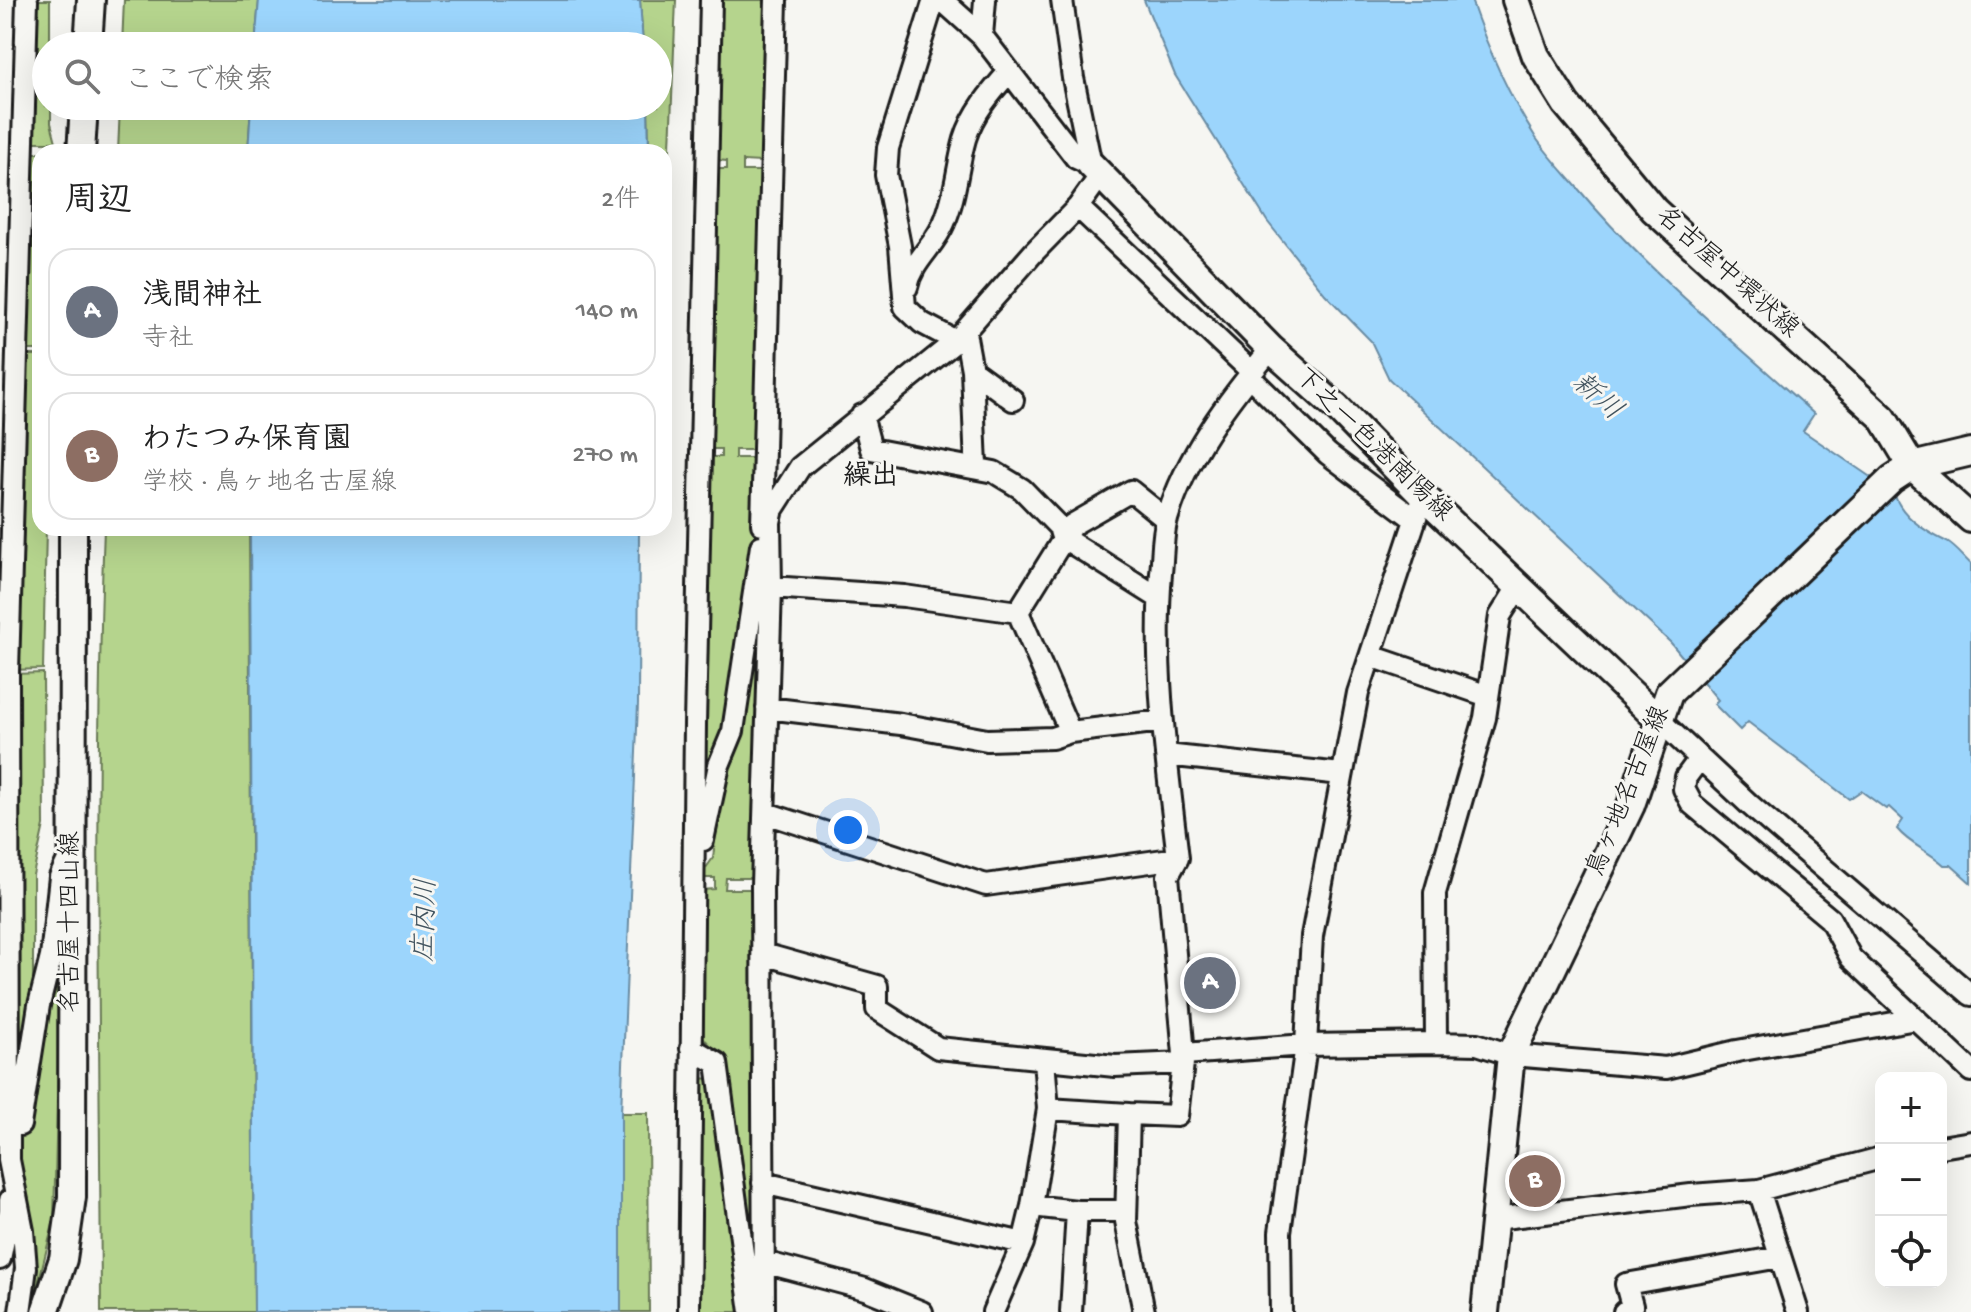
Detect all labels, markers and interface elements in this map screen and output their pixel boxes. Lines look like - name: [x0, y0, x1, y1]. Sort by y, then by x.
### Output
- search box: [32, 32, 672, 120]
- icon: search: [60, 54, 104, 98]
- text: ここで検索: [124, 65, 274, 100]
- text: 周辺: [64, 183, 132, 223]
- text: 2件: [601, 186, 640, 217]
- street label: 名古屋中環状線: [1648, 200, 1805, 346]
- text: 浅間神社: [142, 280, 262, 315]
- text: A: [84, 297, 100, 328]
- text: 140 m: [576, 297, 638, 328]
- text: 寺社: [142, 325, 194, 356]
- street label: 下之一色港南陽線: [1286, 361, 1459, 529]
- water label: 新川: [1564, 367, 1628, 429]
- text: わたつみ保育園: [142, 424, 352, 459]
- text: B: [85, 441, 99, 472]
- text: 270 m: [572, 441, 638, 472]
- district label: 繰出: [843, 460, 899, 494]
- text: 学校 · 鳥ヶ地名古屋線: [142, 469, 396, 500]
- street label: 鳥ヶ地名古屋線: [1580, 701, 1678, 882]
- your location: [828, 810, 868, 850]
- street label: 名古屋十四山線: [56, 831, 88, 1013]
- water label: 庄内川: [408, 877, 445, 963]
- pin: A: [1184, 953, 1236, 1013]
- map controls: [1875, 1072, 1947, 1288]
- button: +: [1875, 1072, 1947, 1144]
- button: −: [1875, 1144, 1947, 1216]
- pin: B: [1509, 1151, 1561, 1211]
- button: locate: [1875, 1216, 1947, 1288]

